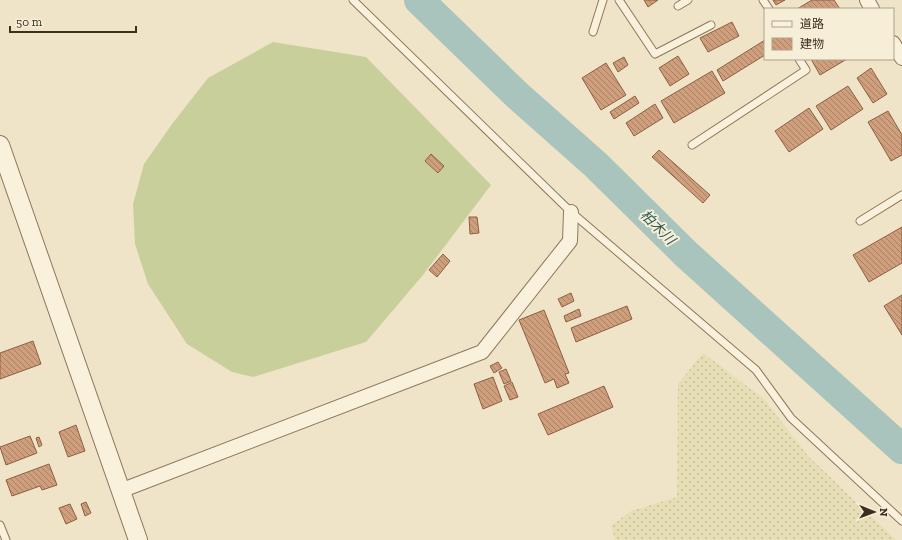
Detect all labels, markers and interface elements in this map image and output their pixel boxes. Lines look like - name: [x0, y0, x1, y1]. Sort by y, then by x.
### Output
- scale bar: [10, 8, 136, 34]
- legend: [764, 8, 894, 60]
- text: 50 m: [16, 15, 43, 29]
- text: 道路: [800, 17, 824, 31]
- text: 建物: [800, 37, 824, 51]
- water label: 柏木川: [637, 206, 680, 250]
- north arrow: [854, 492, 894, 532]
- text: N: [877, 508, 890, 517]

